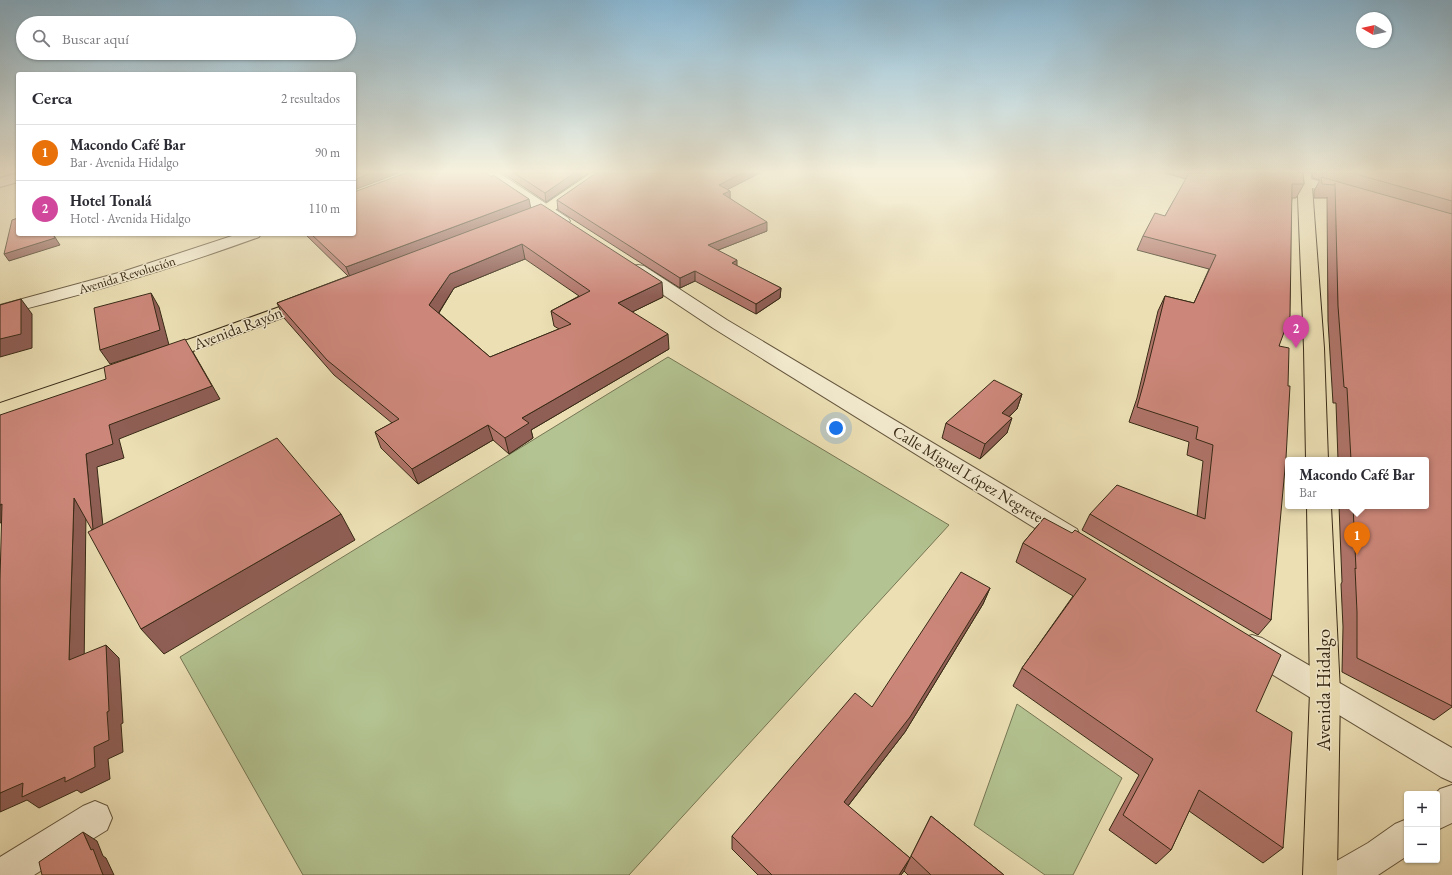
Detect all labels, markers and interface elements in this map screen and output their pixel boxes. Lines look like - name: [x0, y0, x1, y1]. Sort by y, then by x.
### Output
- north arrow: [1356, 12, 1392, 48]
- search box: [16, 16, 356, 60]
- icon: search: [30, 27, 52, 49]
- text: Buscar aquí: [62, 29, 129, 48]
- text: Cerca: [32, 87, 72, 109]
- text: 2 resultados: [281, 90, 340, 107]
- text: Macondo Café Bar: [70, 135, 185, 154]
- text: 1: [42, 144, 48, 161]
- text: 90 m: [315, 144, 340, 161]
- text: Bar · Avenida Hidalgo: [70, 154, 179, 171]
- text: Hotel Tonalá: [70, 191, 152, 210]
- text: 2: [42, 200, 48, 217]
- text: 110 m: [309, 200, 340, 217]
- text: Hotel · Avenida Hidalgo: [70, 210, 191, 227]
- street label: Avenida Revolución: [75, 252, 178, 298]
- street label: Avenida Rayón: [190, 301, 286, 355]
- pin: 2: [1283, 315, 1309, 348]
- your location: [826, 418, 846, 438]
- street label: Calle Miguel López Negrete: [889, 421, 1047, 527]
- popup: [1285, 457, 1429, 509]
- text: Macondo Café Bar: [1299, 465, 1415, 484]
- text: Bar: [1299, 484, 1316, 501]
- pin: 1: [1344, 522, 1370, 555]
- street label: Avenida Hidalgo: [1311, 629, 1336, 752]
- map controls: [1404, 791, 1440, 863]
- button: +: [1404, 791, 1440, 827]
- button: −: [1404, 827, 1440, 863]

